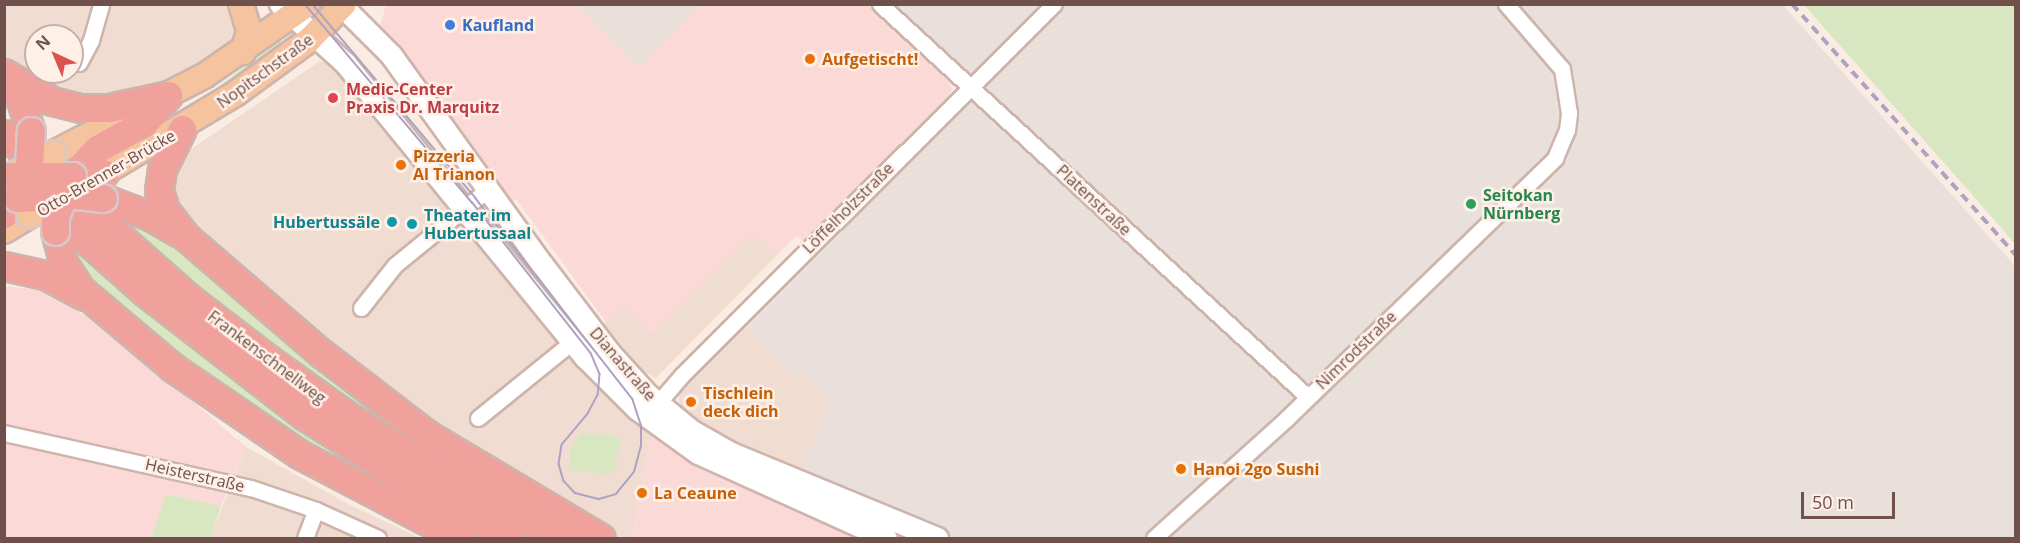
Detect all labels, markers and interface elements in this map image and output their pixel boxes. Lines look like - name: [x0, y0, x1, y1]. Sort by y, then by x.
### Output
- place label: Kaufland: [462, 15, 534, 35]
- marker: Kaufland: [443, 18, 457, 32]
- north arrow: [24, 24, 84, 84]
- text: N: [31, 30, 55, 55]
- street label: Nopitschstraße: [213, 30, 317, 112]
- place label: Aufgetischt!: [822, 49, 918, 69]
- marker: Aufgetischt!: [803, 52, 817, 66]
- place label: Medic-Center Praxis Dr. Marquitz: [346, 79, 499, 117]
- marker: Medic-Center Praxis Dr. Marquitz: [324, 89, 342, 107]
- street label: Otto-Brenner-Brücke: [33, 126, 179, 220]
- place label: Pizzeria Al Trianon: [413, 146, 495, 184]
- marker: Pizzeria Al Trianon: [394, 158, 408, 172]
- street label: Löffelholzstraße: [799, 159, 897, 257]
- street label: Platenstraße: [1053, 161, 1135, 239]
- place label: Seitokan Nürnberg: [1483, 185, 1560, 223]
- marker: Seitokan Nürnberg: [1464, 197, 1478, 211]
- place label: Theater im Hubertussaal: [424, 205, 531, 243]
- place label: Hubertussäle: [273, 212, 380, 232]
- marker: Hubertussäle: [385, 215, 399, 229]
- marker: Theater im Hubertussaal: [405, 217, 419, 231]
- street label: Frankenschnellweg: [204, 306, 330, 408]
- street label: Nimrodstraße: [1312, 307, 1400, 393]
- street label: Dianastraße: [586, 323, 660, 405]
- place label: Tischlein deck dich: [703, 383, 779, 421]
- marker: Tischlein deck dich: [684, 395, 698, 409]
- street label: Heisterstraße: [143, 454, 247, 496]
- place label: Hanoi 2go Sushi: [1193, 459, 1319, 479]
- marker: Hanoi 2go Sushi: [1174, 462, 1188, 476]
- scale bar: [1804, 480, 1898, 518]
- place label: La Ceaune: [654, 483, 737, 503]
- marker: La Ceaune: [635, 486, 649, 500]
- text: 50 m: [1812, 490, 1854, 514]

